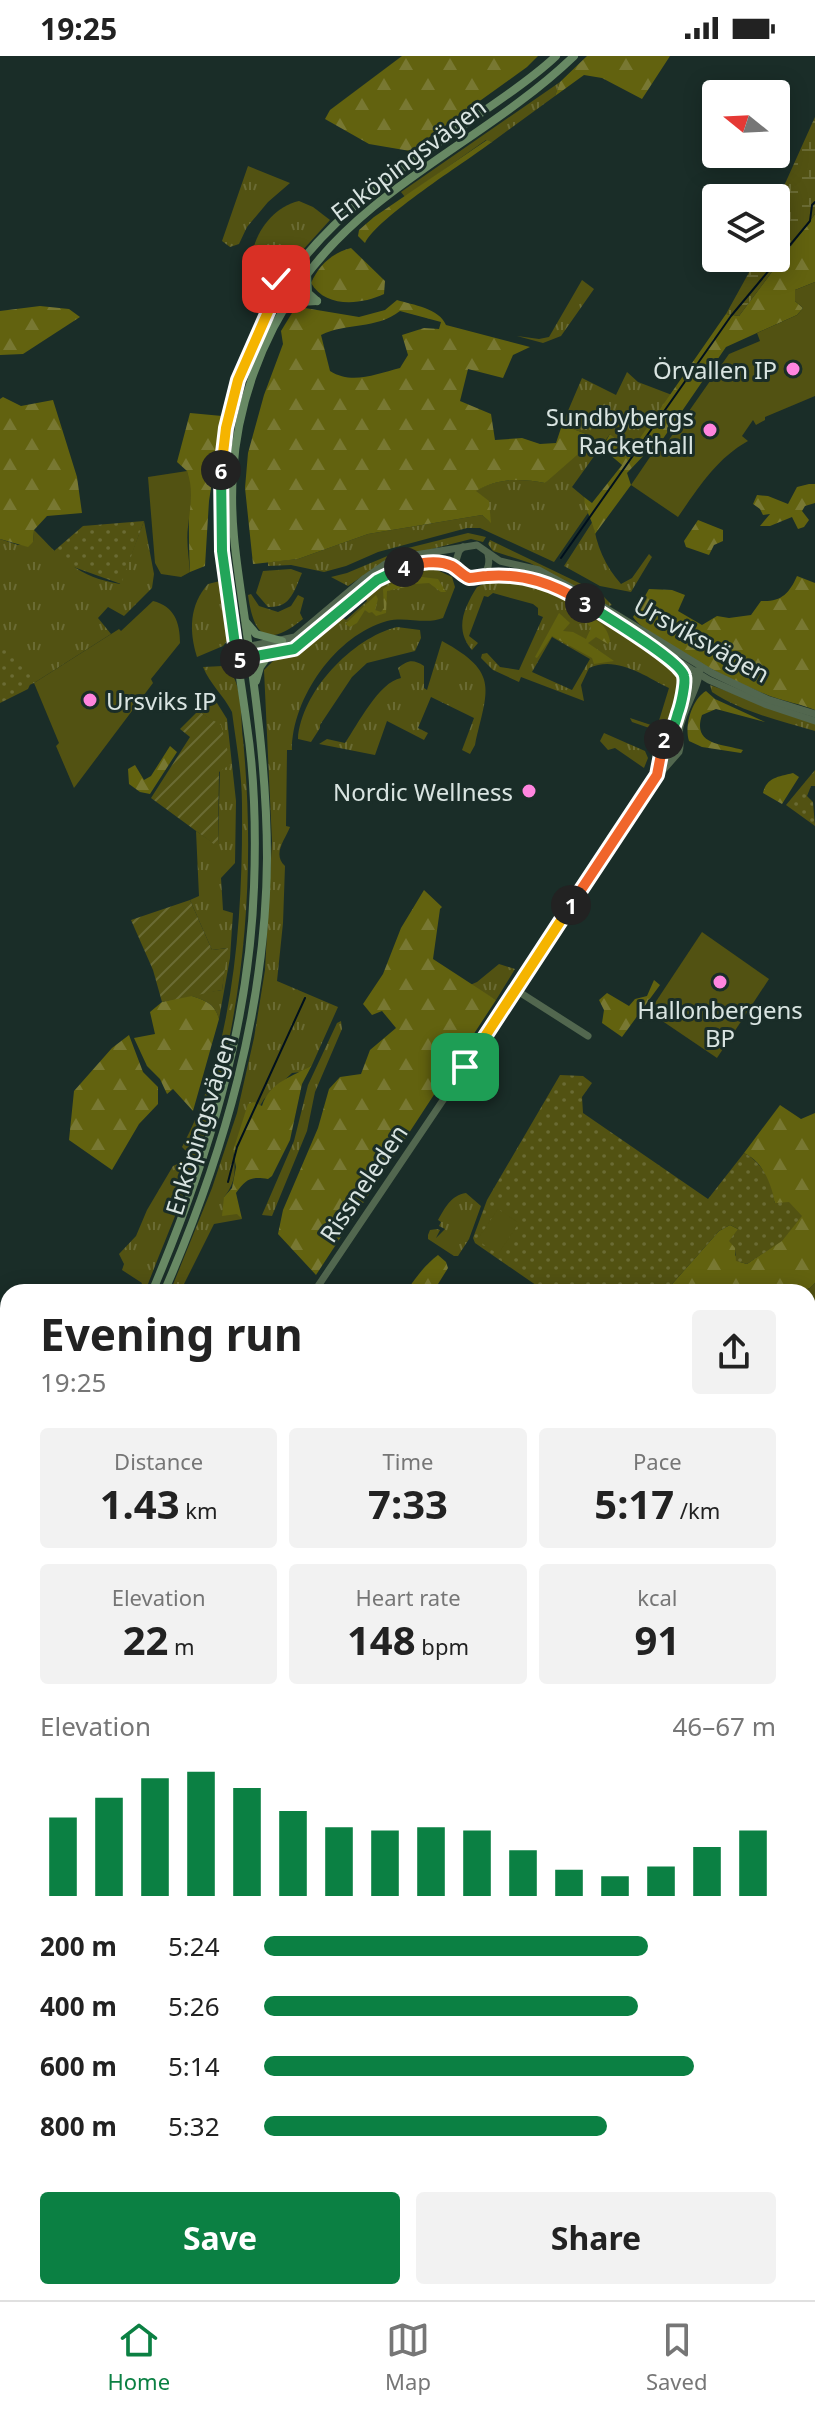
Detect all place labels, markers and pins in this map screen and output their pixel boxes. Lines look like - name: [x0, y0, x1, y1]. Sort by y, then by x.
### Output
- pin: [242, 245, 310, 313]
- place label: Örvallen IP: [653, 353, 777, 386]
- marker: Örvallen IP: [784, 360, 802, 378]
- place label: Sundbybergs Rackethall: [546, 400, 694, 461]
- marker: Sundbybergs Rackethall: [701, 421, 719, 439]
- pin: 6: [201, 450, 241, 490]
- pin: 4: [384, 547, 424, 587]
- pin: 3: [565, 583, 605, 623]
- pin: 5: [220, 639, 260, 679]
- place label: Ursviks IP: [106, 684, 217, 717]
- marker: Ursviks IP: [81, 691, 99, 709]
- pin: 2: [644, 719, 684, 759]
- place label: Nordic Wellness: [333, 775, 513, 808]
- marker: Nordic Wellness: [520, 782, 538, 800]
- pin: 1: [551, 885, 591, 925]
- marker: Hallonbergens BP: [711, 973, 729, 991]
- place label: Hallonbergens BP: [637, 993, 803, 1054]
- pin: [431, 1033, 499, 1101]

